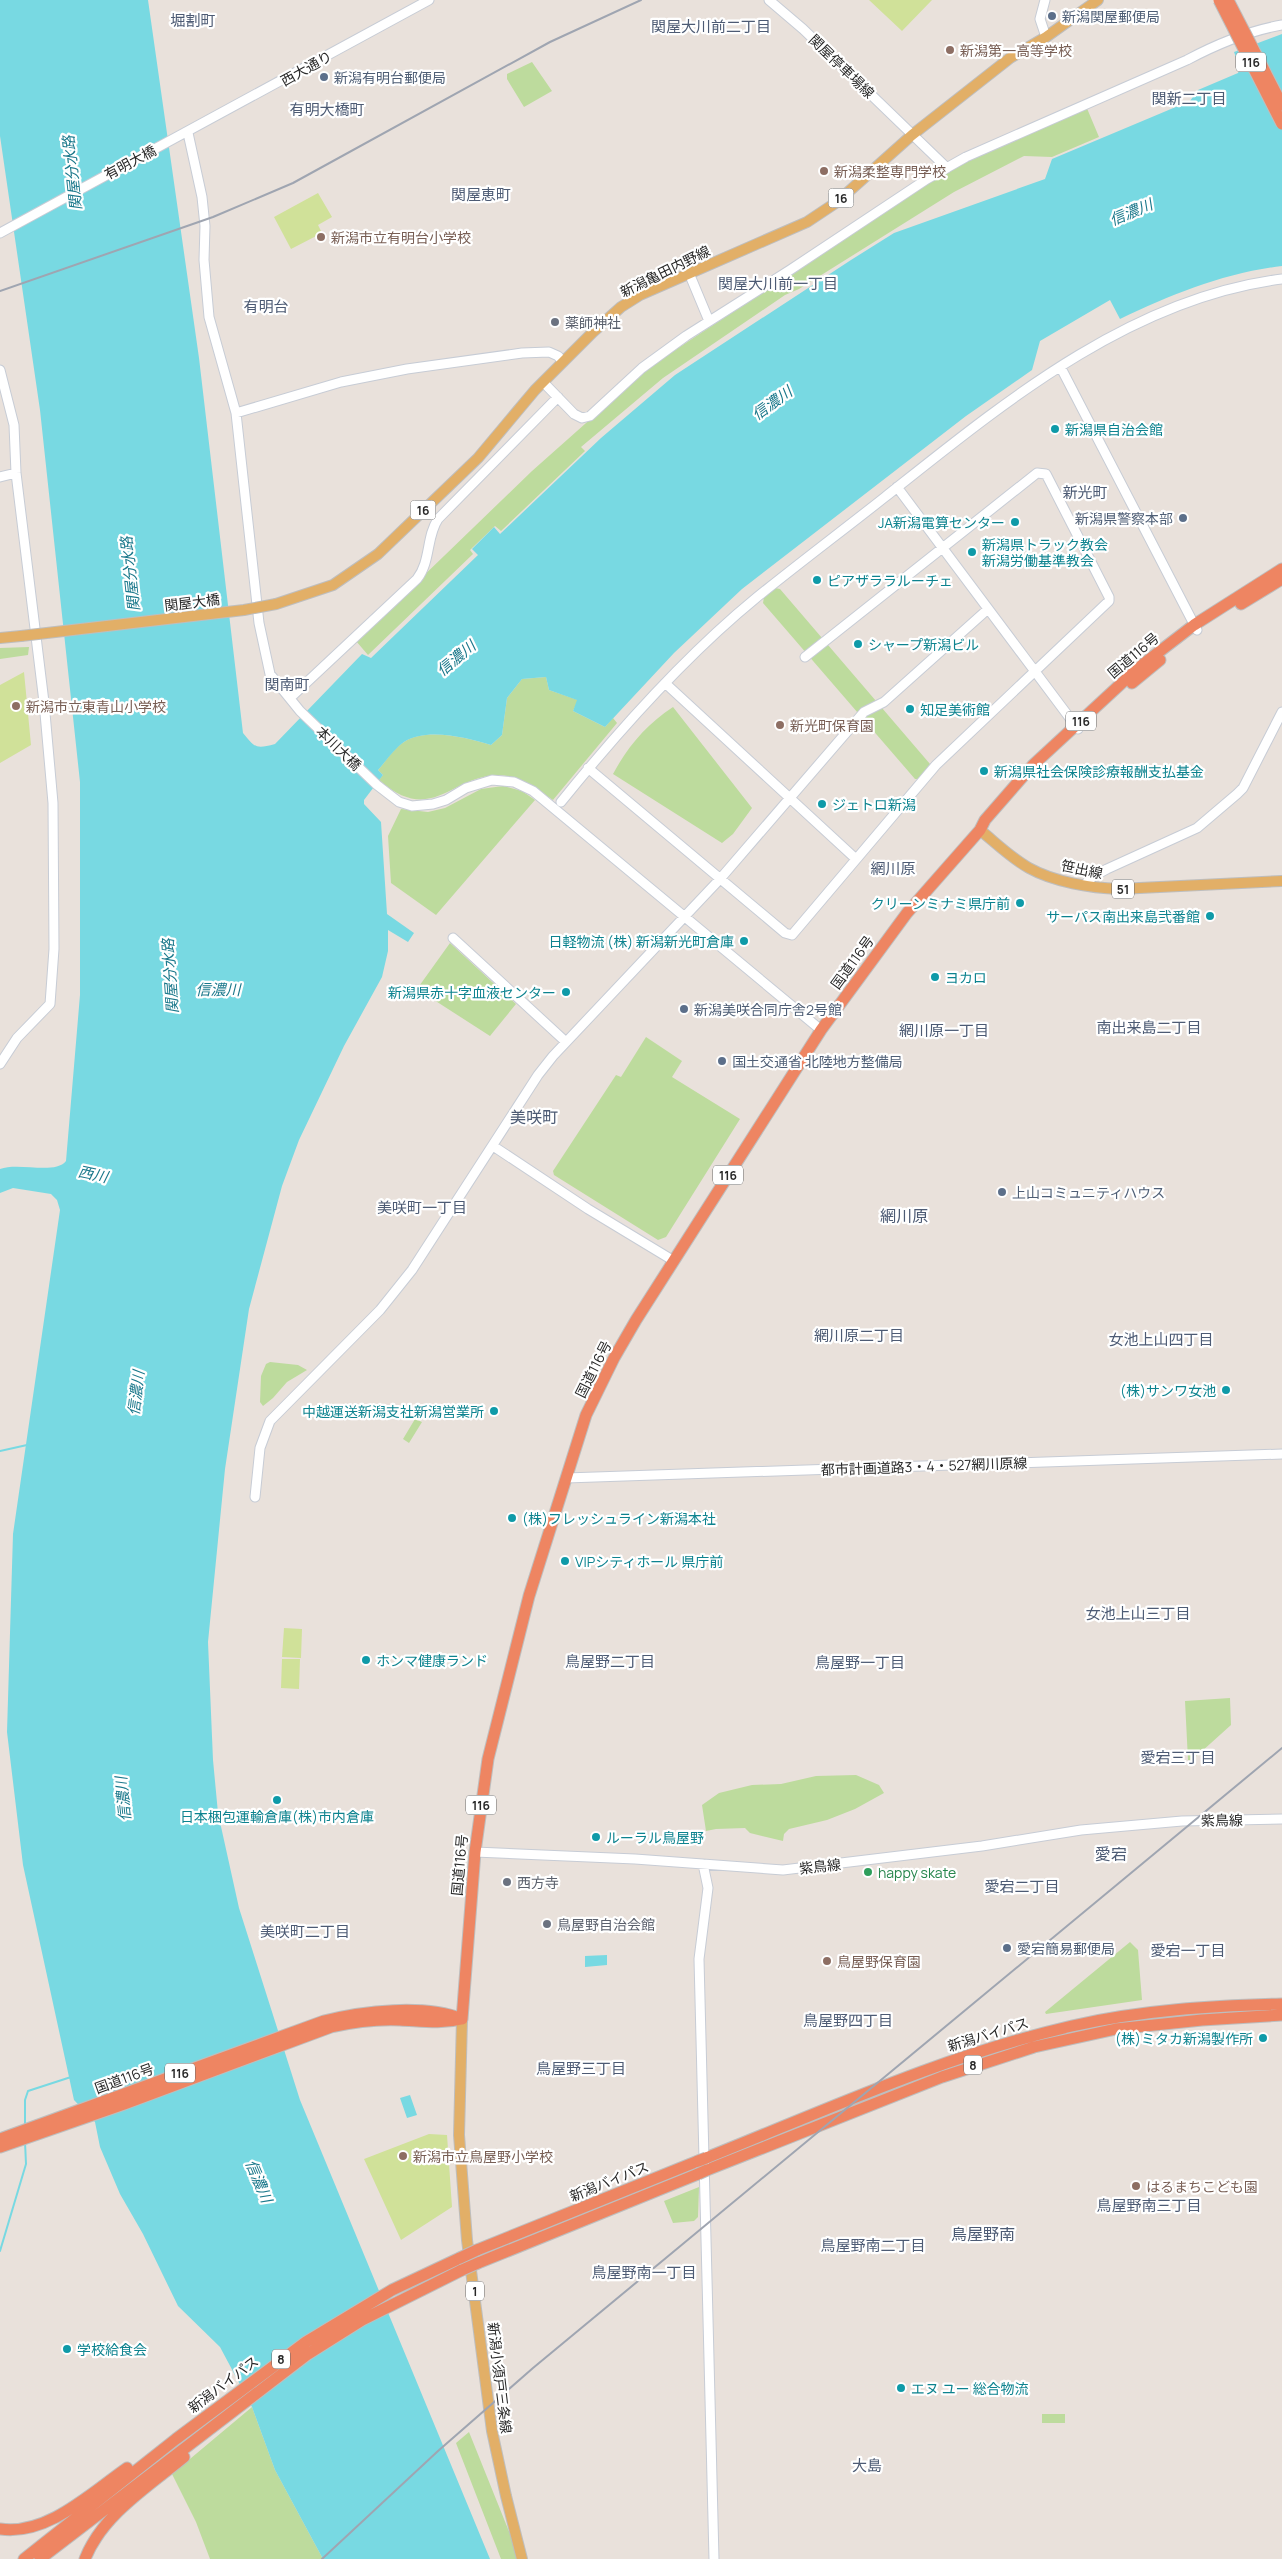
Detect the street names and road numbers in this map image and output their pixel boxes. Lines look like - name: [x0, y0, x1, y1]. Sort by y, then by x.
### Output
- street label: 関屋停車場線: [805, 30, 879, 102]
- street label: 西大通り: [277, 46, 335, 90]
- road number: 116: [1236, 52, 1266, 72]
- street label: 有明大橋: [101, 140, 159, 184]
- road number: 16: [828, 188, 854, 208]
- street label: 新潟亀田内野線: [617, 241, 713, 301]
- road number: 16: [410, 500, 436, 520]
- street label: 関屋大橋: [163, 589, 221, 615]
- street label: 国道116号: [1103, 628, 1163, 682]
- road number: 116: [1066, 711, 1096, 730]
- street label: 本川大橋: [312, 722, 366, 774]
- street label: 笹出線: [1059, 855, 1105, 883]
- road number: 51: [1112, 880, 1134, 899]
- street label: 国道116号: [826, 931, 878, 993]
- road number: 116: [713, 1166, 743, 1184]
- street label: 国道116号: [571, 1337, 615, 1401]
- street label: 都市計画道路3・4・527網川原線: [820, 1453, 1028, 1479]
- road number: 116: [466, 1796, 496, 1814]
- street label: 紫鳥線: [1201, 1810, 1243, 1830]
- street label: 国道116号: [447, 1833, 471, 1897]
- street label: 紫鳥線: [798, 1854, 842, 1878]
- street label: 新潟バイパス: [945, 2013, 1031, 2055]
- road number: 8: [964, 2056, 982, 2074]
- street label: 国道116号: [92, 2059, 156, 2097]
- road number: 116: [165, 2064, 195, 2082]
- street label: 新潟バイパス: [567, 2157, 651, 2205]
- road number: 1: [466, 2282, 484, 2300]
- street label: 新潟小須戸三条線: [484, 2321, 516, 2435]
- road number: 8: [272, 2350, 290, 2368]
- street label: 新潟バイパス: [184, 2351, 262, 2417]

